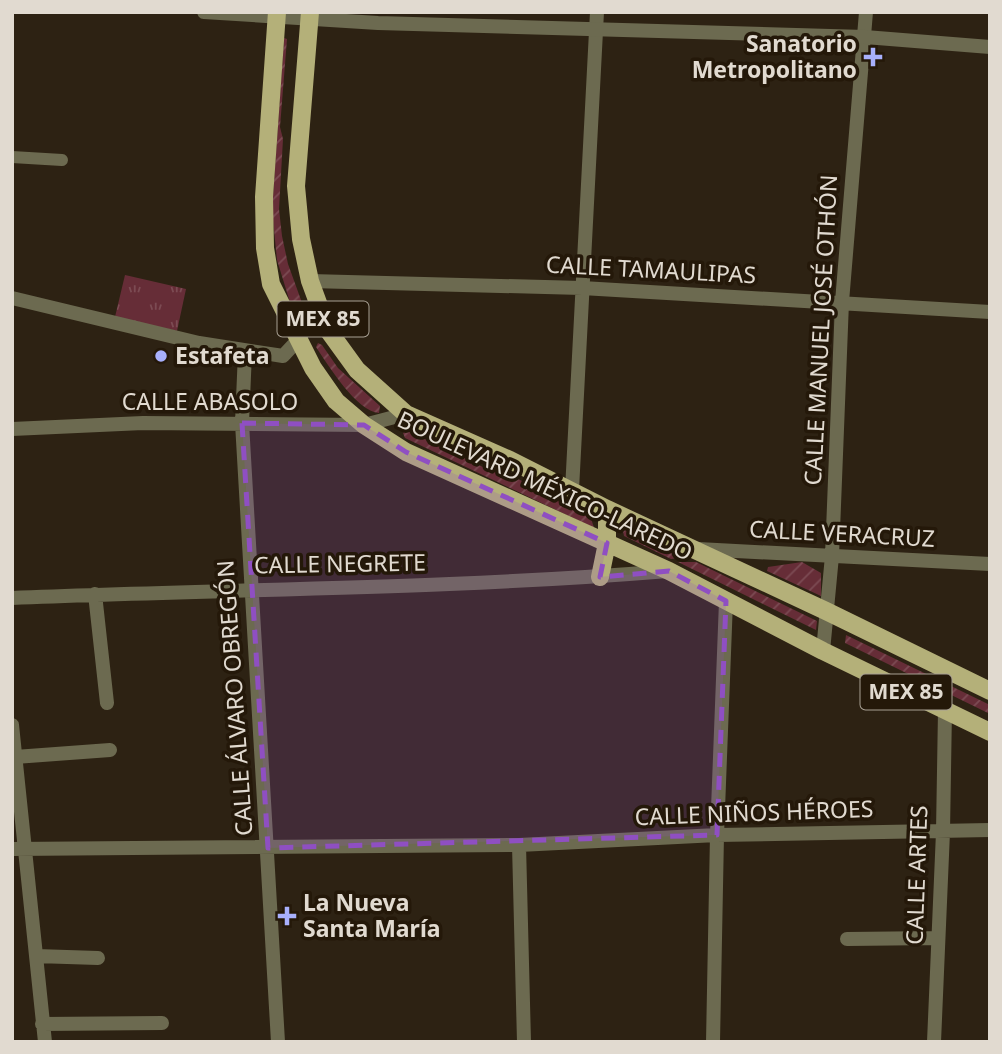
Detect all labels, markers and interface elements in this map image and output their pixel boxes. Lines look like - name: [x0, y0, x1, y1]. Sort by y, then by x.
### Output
- place label: Sanatorio Metropolitano: [692, 27, 857, 85]
- marker: Sanatorio Metropolitano: [863, 47, 883, 67]
- street label: CALLE MANUEL JOSÉ OTHÓN: [796, 174, 844, 486]
- street label: CALLE TAMAULIPAS: [545, 248, 757, 290]
- road number: MEX 85: [278, 302, 368, 336]
- place label: Estafeta: [175, 339, 270, 371]
- marker: Estafeta: [153, 348, 169, 364]
- street label: CALLE ABASOLO: [122, 385, 298, 417]
- street label: BOULEVARD MÉXICO-LAREDO: [393, 403, 698, 568]
- street label: CALLE VERACRUZ: [748, 512, 936, 554]
- street label: CALLE NEGRETE: [254, 546, 426, 580]
- street label: CALLE ÁLVARO OBREGÓN: [208, 559, 260, 837]
- road number: MEX 85: [860, 674, 951, 710]
- street label: CALLE NIÑOS HÉROES: [634, 792, 874, 832]
- street label: CALLE ARTES: [898, 805, 934, 945]
- place label: La Nueva Santa María: [303, 886, 441, 944]
- marker: La Nueva Santa María: [277, 906, 297, 926]

